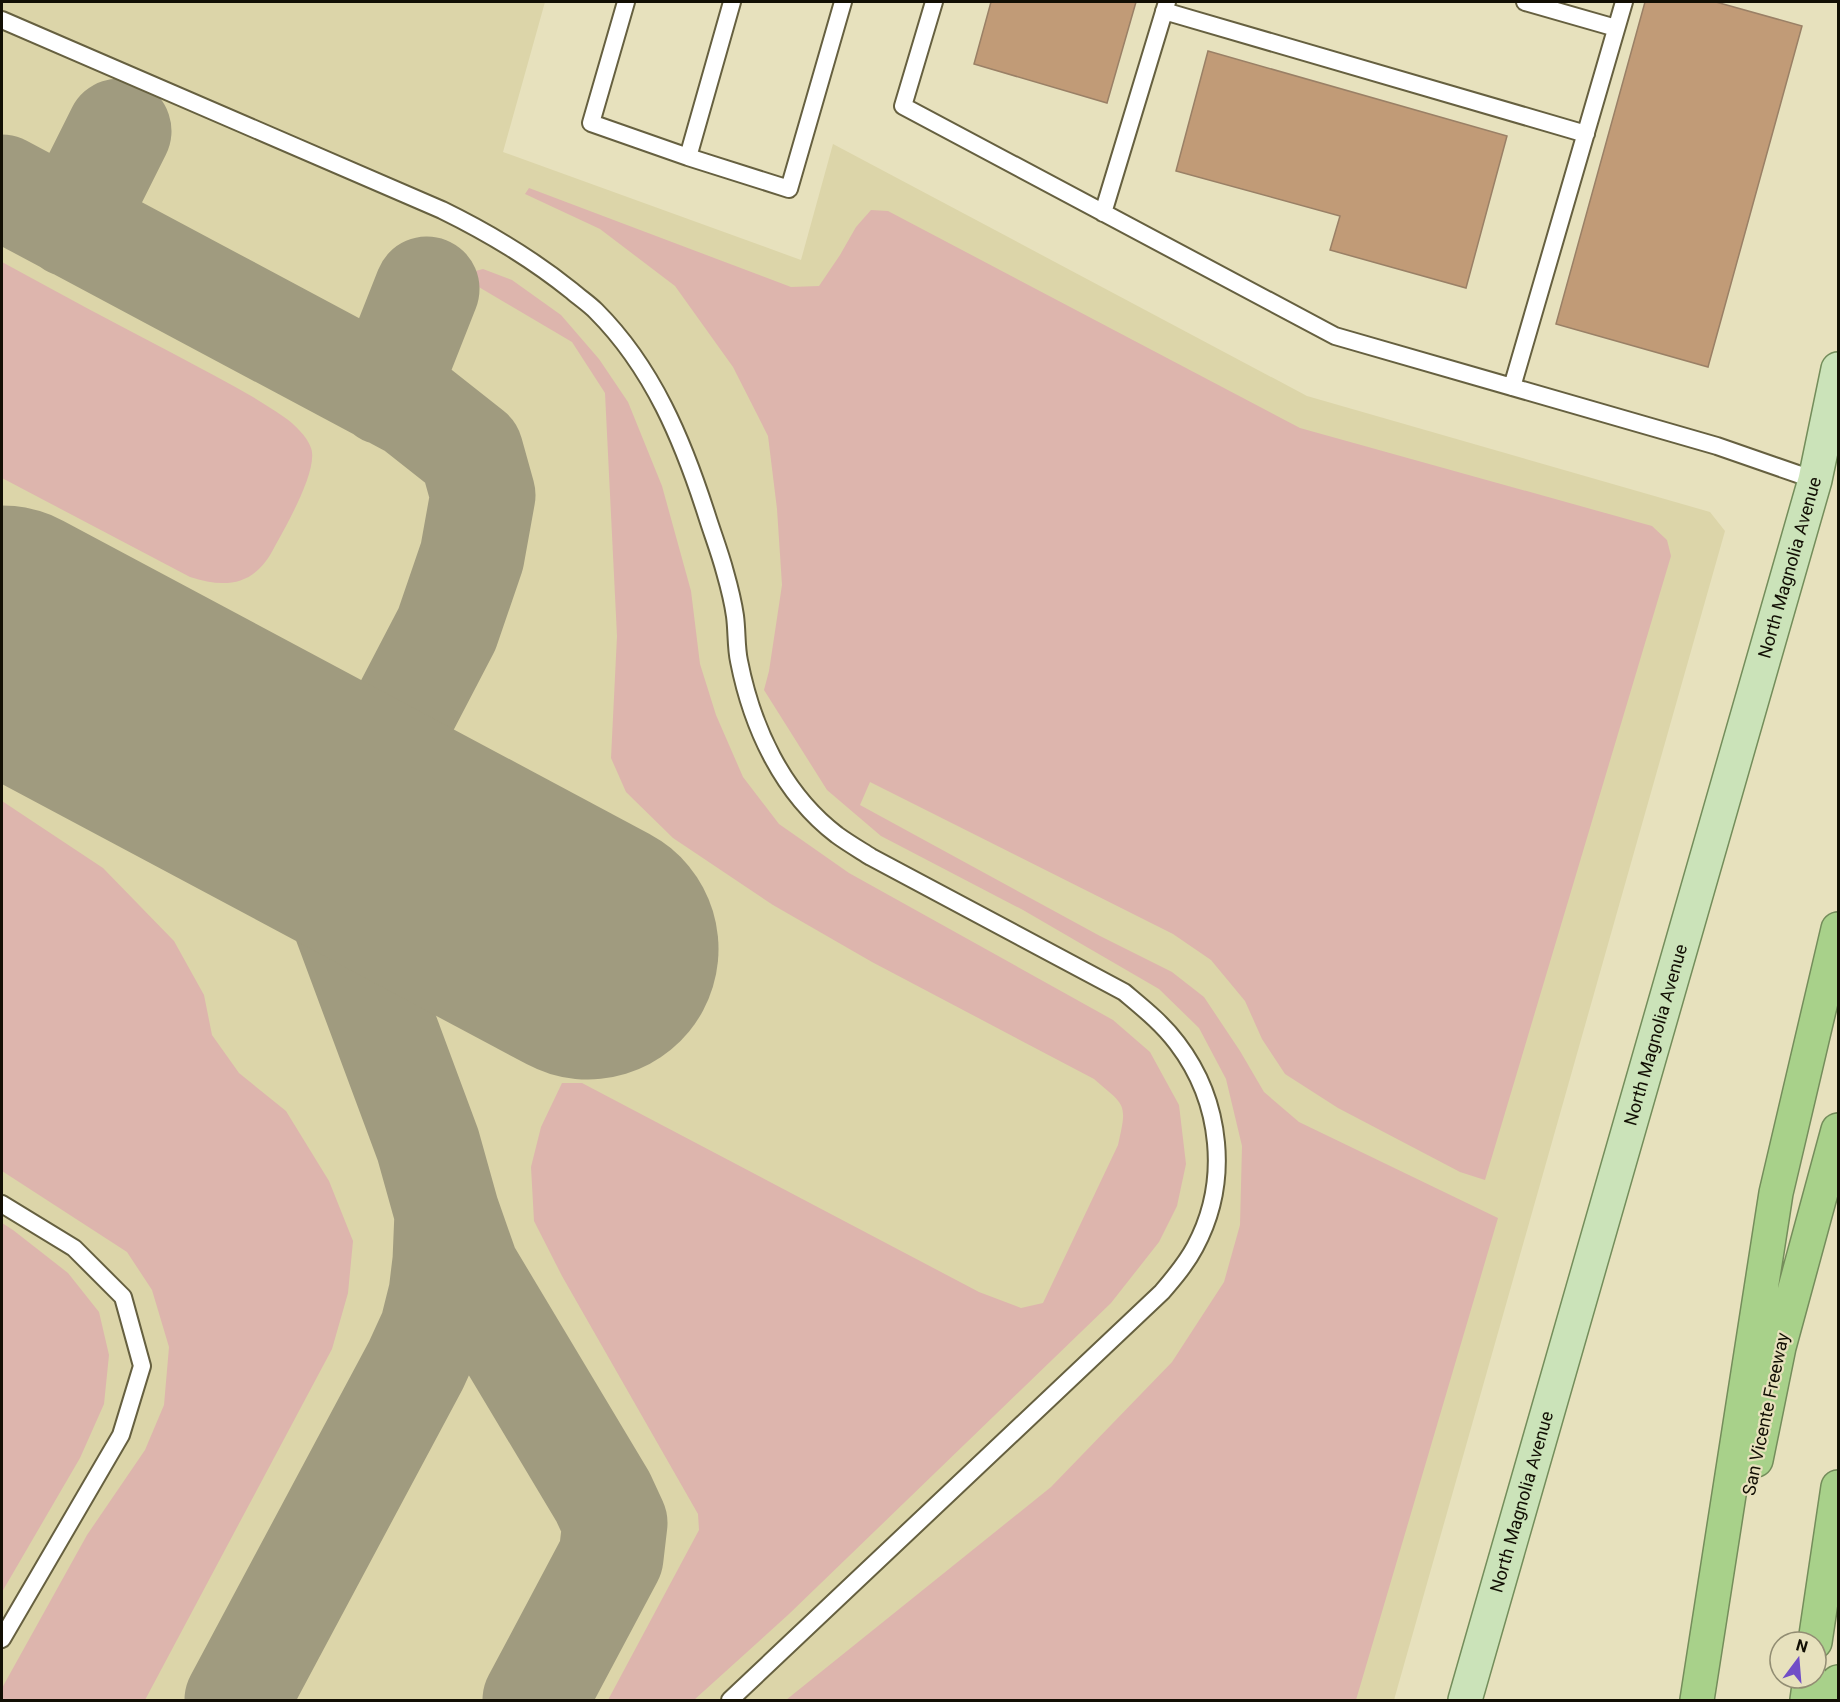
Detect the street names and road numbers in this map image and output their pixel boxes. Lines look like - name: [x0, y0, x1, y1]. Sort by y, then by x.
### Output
- street label: North Magnolia Avenue: [1753, 474, 1825, 661]
- street label: North Magnolia Avenue: [1619, 942, 1691, 1128]
- street label: San Vicente Freeway: [1738, 1330, 1793, 1497]
- street label: North Magnolia Avenue: [1485, 1409, 1557, 1595]

